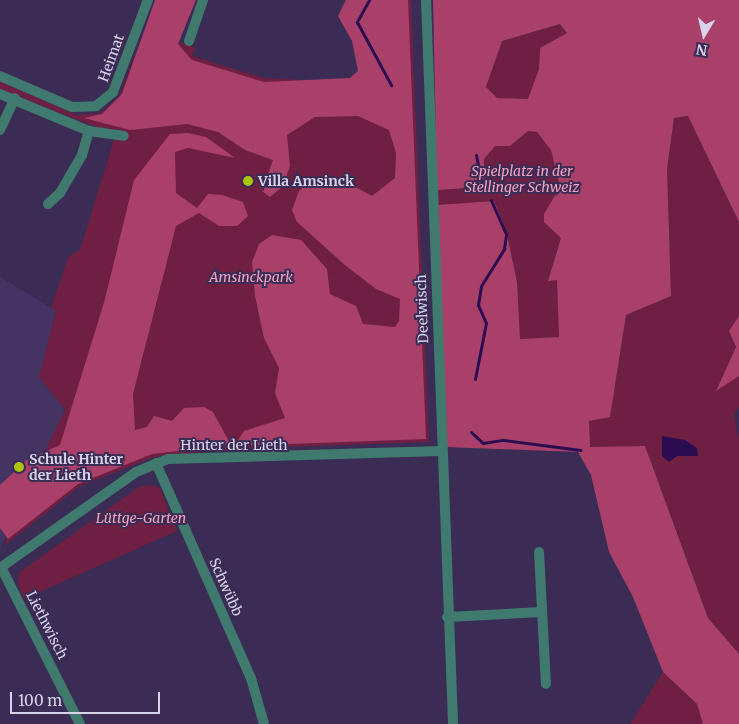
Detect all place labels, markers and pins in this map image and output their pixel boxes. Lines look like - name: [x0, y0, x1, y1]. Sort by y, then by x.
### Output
- place label: Villa Amsinck: [258, 173, 354, 189]
- marker: Villa Amsinck: [242, 175, 254, 187]
- place label: Schule Hinter der Lieth: [29, 451, 123, 484]
- marker: Schule Hinter der Lieth: [13, 461, 25, 473]

